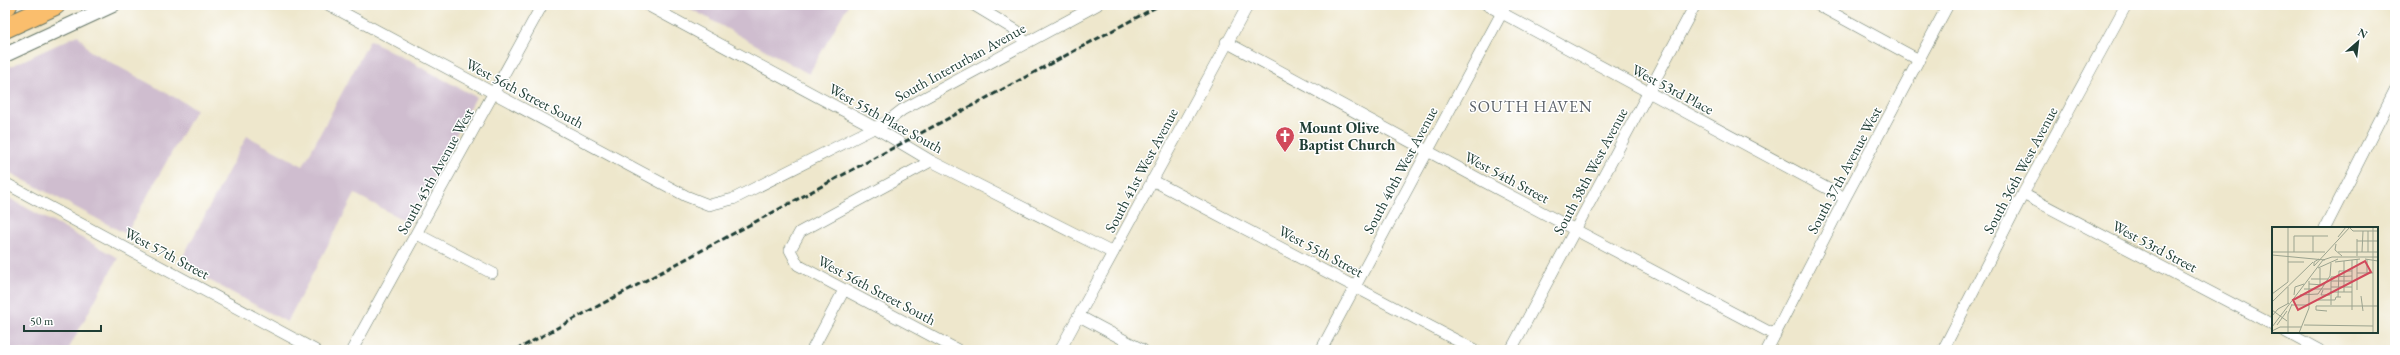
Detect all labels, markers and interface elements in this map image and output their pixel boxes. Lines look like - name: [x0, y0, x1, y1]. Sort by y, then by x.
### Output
- street label: South Interurban Avenue: [891, 18, 1029, 106]
- north arrow: [2338, 22, 2378, 62]
- text: N: [2355, 25, 2370, 41]
- street label: West 56th Street South: [463, 54, 588, 132]
- street label: West 53rd Place: [1629, 59, 1717, 119]
- street label: West 55th Place South: [826, 79, 947, 157]
- district label: SOUTH HAVEN: [1469, 96, 1593, 117]
- street label: South 40th West Avenue: [1358, 103, 1442, 237]
- street label: South 37th Avenue West: [1802, 103, 1886, 237]
- street label: South 36th West Avenue: [1978, 103, 2062, 237]
- street label: South 45th Avenue West: [392, 104, 478, 237]
- street label: South 41st West Avenue: [1100, 104, 1182, 236]
- street label: South 38th West Avenue: [1548, 104, 1632, 238]
- place label: Mount Olive Baptist Church: [1299, 118, 1396, 154]
- church icon: Mount Olive Baptist Church: [1274, 125, 1296, 153]
- street label: West 54th Street: [1461, 147, 1553, 207]
- street label: West 53rd Street: [2109, 216, 2201, 276]
- street label: West 55th Street: [1275, 221, 1367, 281]
- street label: West 57th Street: [121, 223, 213, 283]
- inset map: [2272, 227, 2378, 333]
- street label: West 56th Street South: [815, 251, 940, 329]
- scale bar: [24, 307, 101, 333]
- text: 50 m: [30, 313, 54, 329]

